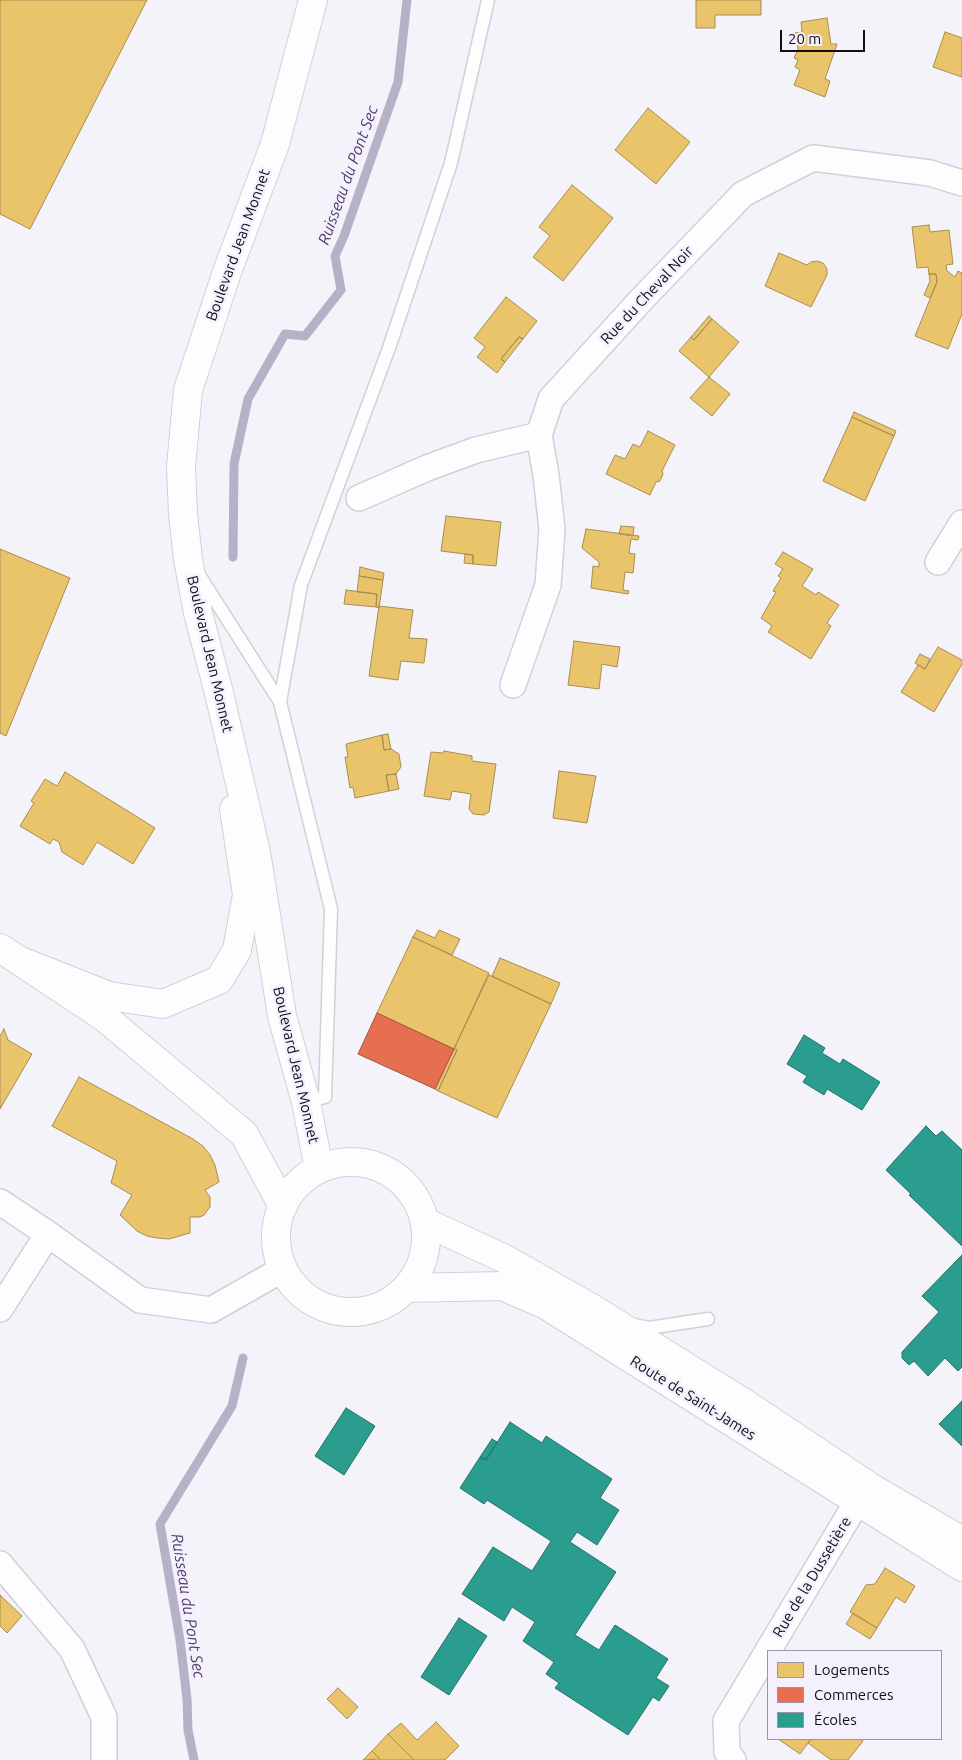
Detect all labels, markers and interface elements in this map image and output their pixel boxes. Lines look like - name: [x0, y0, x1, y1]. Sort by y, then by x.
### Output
- scale bar: [782, 20, 867, 52]
- text: 20 m: [788, 30, 821, 47]
- water label: Ruisseau du Pont Sec: [314, 103, 382, 247]
- street label: Boulevard Jean Monnet: [202, 167, 274, 323]
- street label: Rue du Cheval Noir: [597, 242, 697, 348]
- street label: Boulevard Jean Monnet: [183, 574, 237, 734]
- street label: Boulevard Jean Monnet: [269, 985, 323, 1145]
- street label: Route de Saint-James: [627, 1352, 759, 1444]
- street label: Rue de la Dussetière: [769, 1513, 855, 1641]
- water label: Ruisseau du Pont Sec: [167, 1532, 209, 1680]
- legend: [767, 1650, 942, 1740]
- text: Logements: [814, 1661, 890, 1678]
- text: Commerces: [814, 1686, 894, 1703]
- text: Écoles: [814, 1711, 857, 1728]

